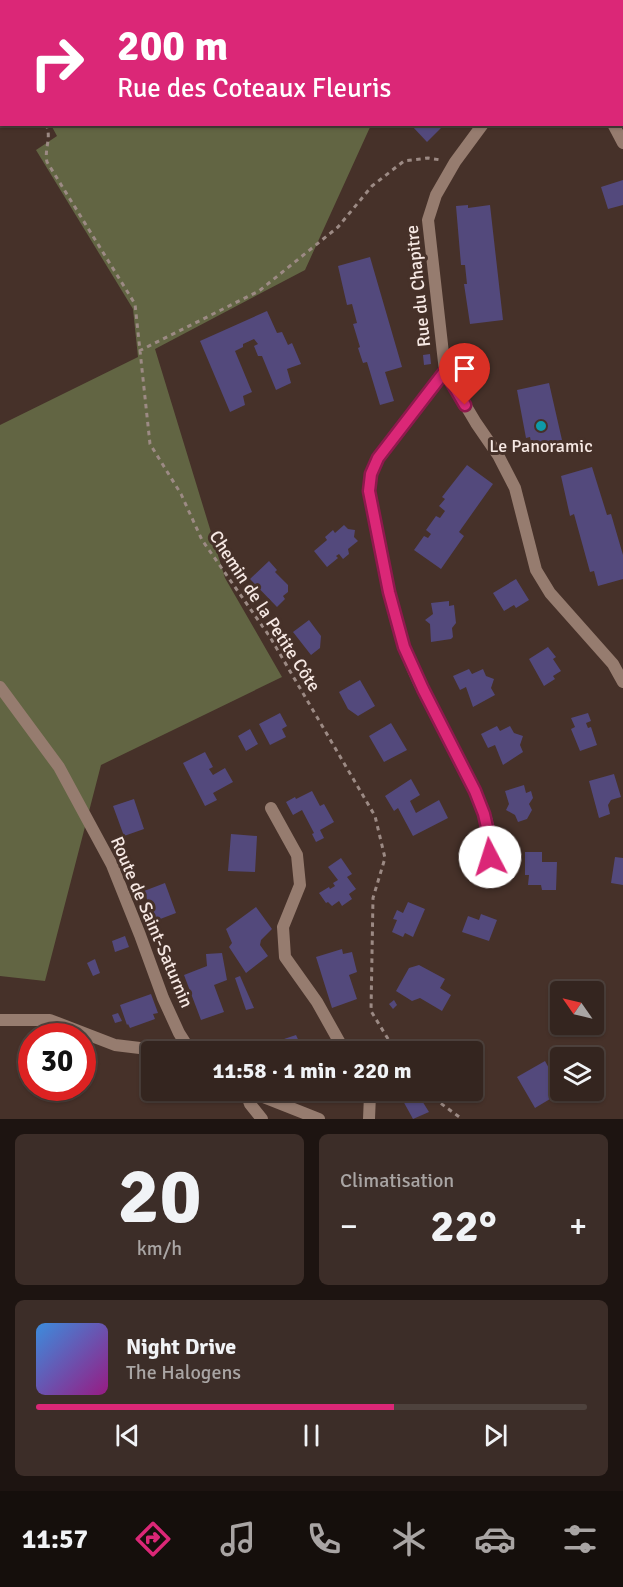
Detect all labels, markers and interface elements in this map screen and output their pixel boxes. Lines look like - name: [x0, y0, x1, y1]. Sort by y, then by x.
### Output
- text: 200 m: [117, 21, 228, 72]
- icon: right: [18, 24, 96, 102]
- text: Rue des Coteaux Fleuris: [117, 72, 391, 105]
- street label: Rue du Chapitre: [401, 224, 435, 348]
- pin: [439, 343, 490, 405]
- icon: arrive: [448, 352, 481, 385]
- marker: Le Panoramic: [534, 419, 548, 433]
- place label: Le Panoramic: [489, 435, 593, 457]
- street label: Chemin de la Petite Côte: [205, 526, 325, 696]
- position arrow: [458, 825, 522, 889]
- street label: Route de Saint-Saturnin: [106, 833, 198, 1011]
- north arrow: [550, 981, 604, 1035]
- map controls: [550, 981, 604, 1101]
- speed limit sign: 30: [18, 1023, 96, 1101]
- button: layers: [550, 1047, 604, 1101]
- text: 11:58 · 1 min · 220 m: [212, 1057, 412, 1084]
- text: 20: [117, 1149, 202, 1245]
- text: Climatisation: [340, 1168, 454, 1193]
- text: 22°: [430, 1199, 497, 1254]
- text: −: [340, 1206, 358, 1247]
- text: +: [569, 1206, 587, 1247]
- text: km/h: [137, 1236, 182, 1261]
- text: Night Drive: [126, 1333, 236, 1360]
- text: The Halogens: [126, 1360, 241, 1385]
- icon: previous: [111, 1419, 144, 1452]
- icon: pause: [295, 1419, 328, 1452]
- icon: next: [479, 1419, 512, 1452]
- icon: directions: [132, 1518, 174, 1560]
- icon: music: [217, 1518, 259, 1560]
- icon: phone: [303, 1518, 345, 1560]
- icon: climate: [388, 1518, 430, 1560]
- icon: car: [474, 1518, 516, 1560]
- icon: filters: [559, 1518, 601, 1560]
- text: 11:57: [22, 1523, 88, 1556]

